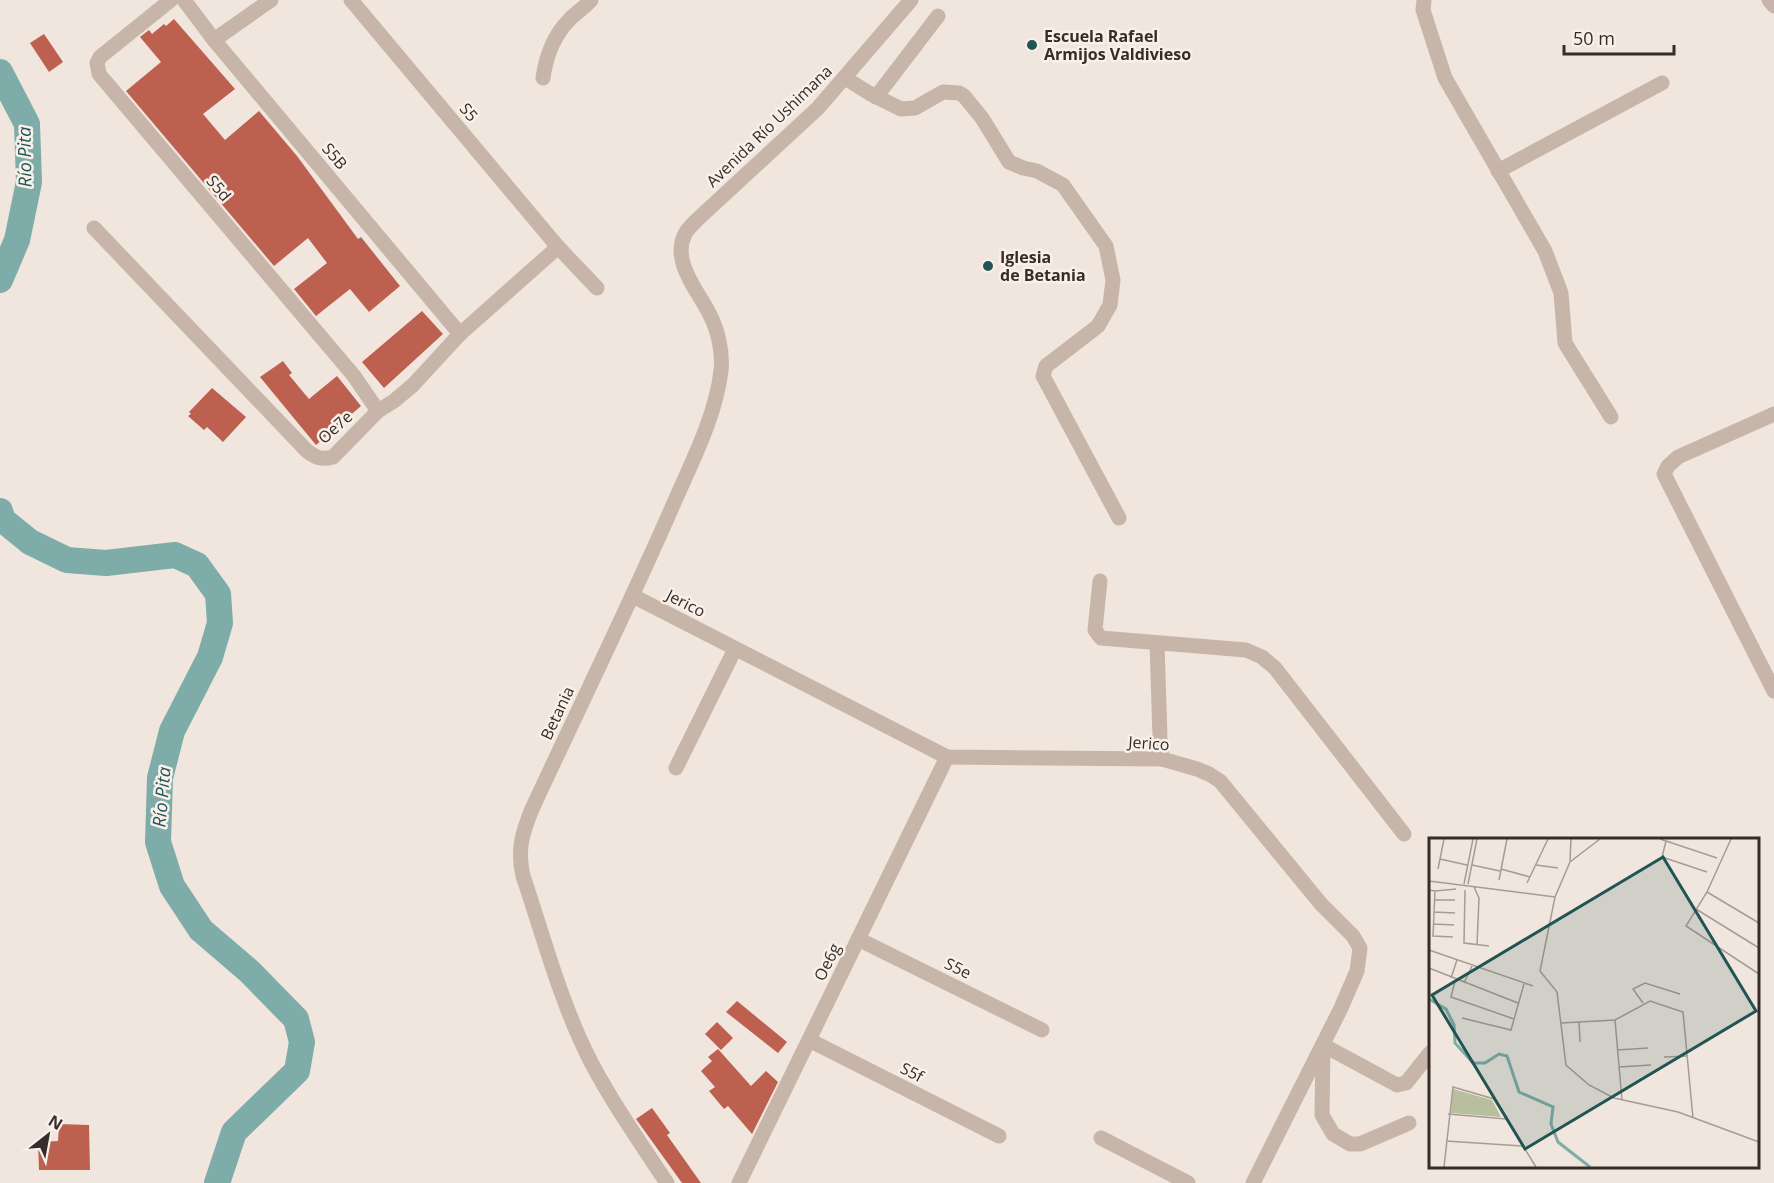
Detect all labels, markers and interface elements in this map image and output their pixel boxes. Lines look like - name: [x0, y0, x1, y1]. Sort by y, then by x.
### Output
- scale bar: [1564, 18, 1674, 56]
- place label: Escuela Rafael Armijos Valdivieso: [1044, 25, 1191, 65]
- text: 50 m: [1573, 26, 1615, 50]
- marker: Escuela Rafael Armijos Valdivieso: [1025, 38, 1039, 52]
- street label: Avenida Río Ushimana: [701, 60, 837, 192]
- street label: S5: [455, 98, 483, 126]
- water label: Río Pita: [11, 127, 37, 187]
- street label: S5B: [317, 138, 353, 174]
- street label: S5d: [202, 170, 236, 206]
- place label: Iglesia de Betania: [1000, 246, 1086, 286]
- marker: Iglesia de Betania: [981, 259, 995, 273]
- street label: Oe7e: [313, 406, 357, 448]
- street label: Jerico: [661, 583, 709, 622]
- street label: Betania: [535, 683, 579, 743]
- street label: Jerico: [1126, 730, 1170, 755]
- water label: Río Pita: [146, 766, 176, 828]
- inset map: [1429, 838, 1759, 1168]
- street label: Oe6g: [809, 939, 846, 984]
- street label: S5e: [941, 952, 975, 984]
- street label: S5f: [897, 1057, 929, 1088]
- north arrow: [18, 1105, 78, 1165]
- text: N: [44, 1109, 67, 1135]

